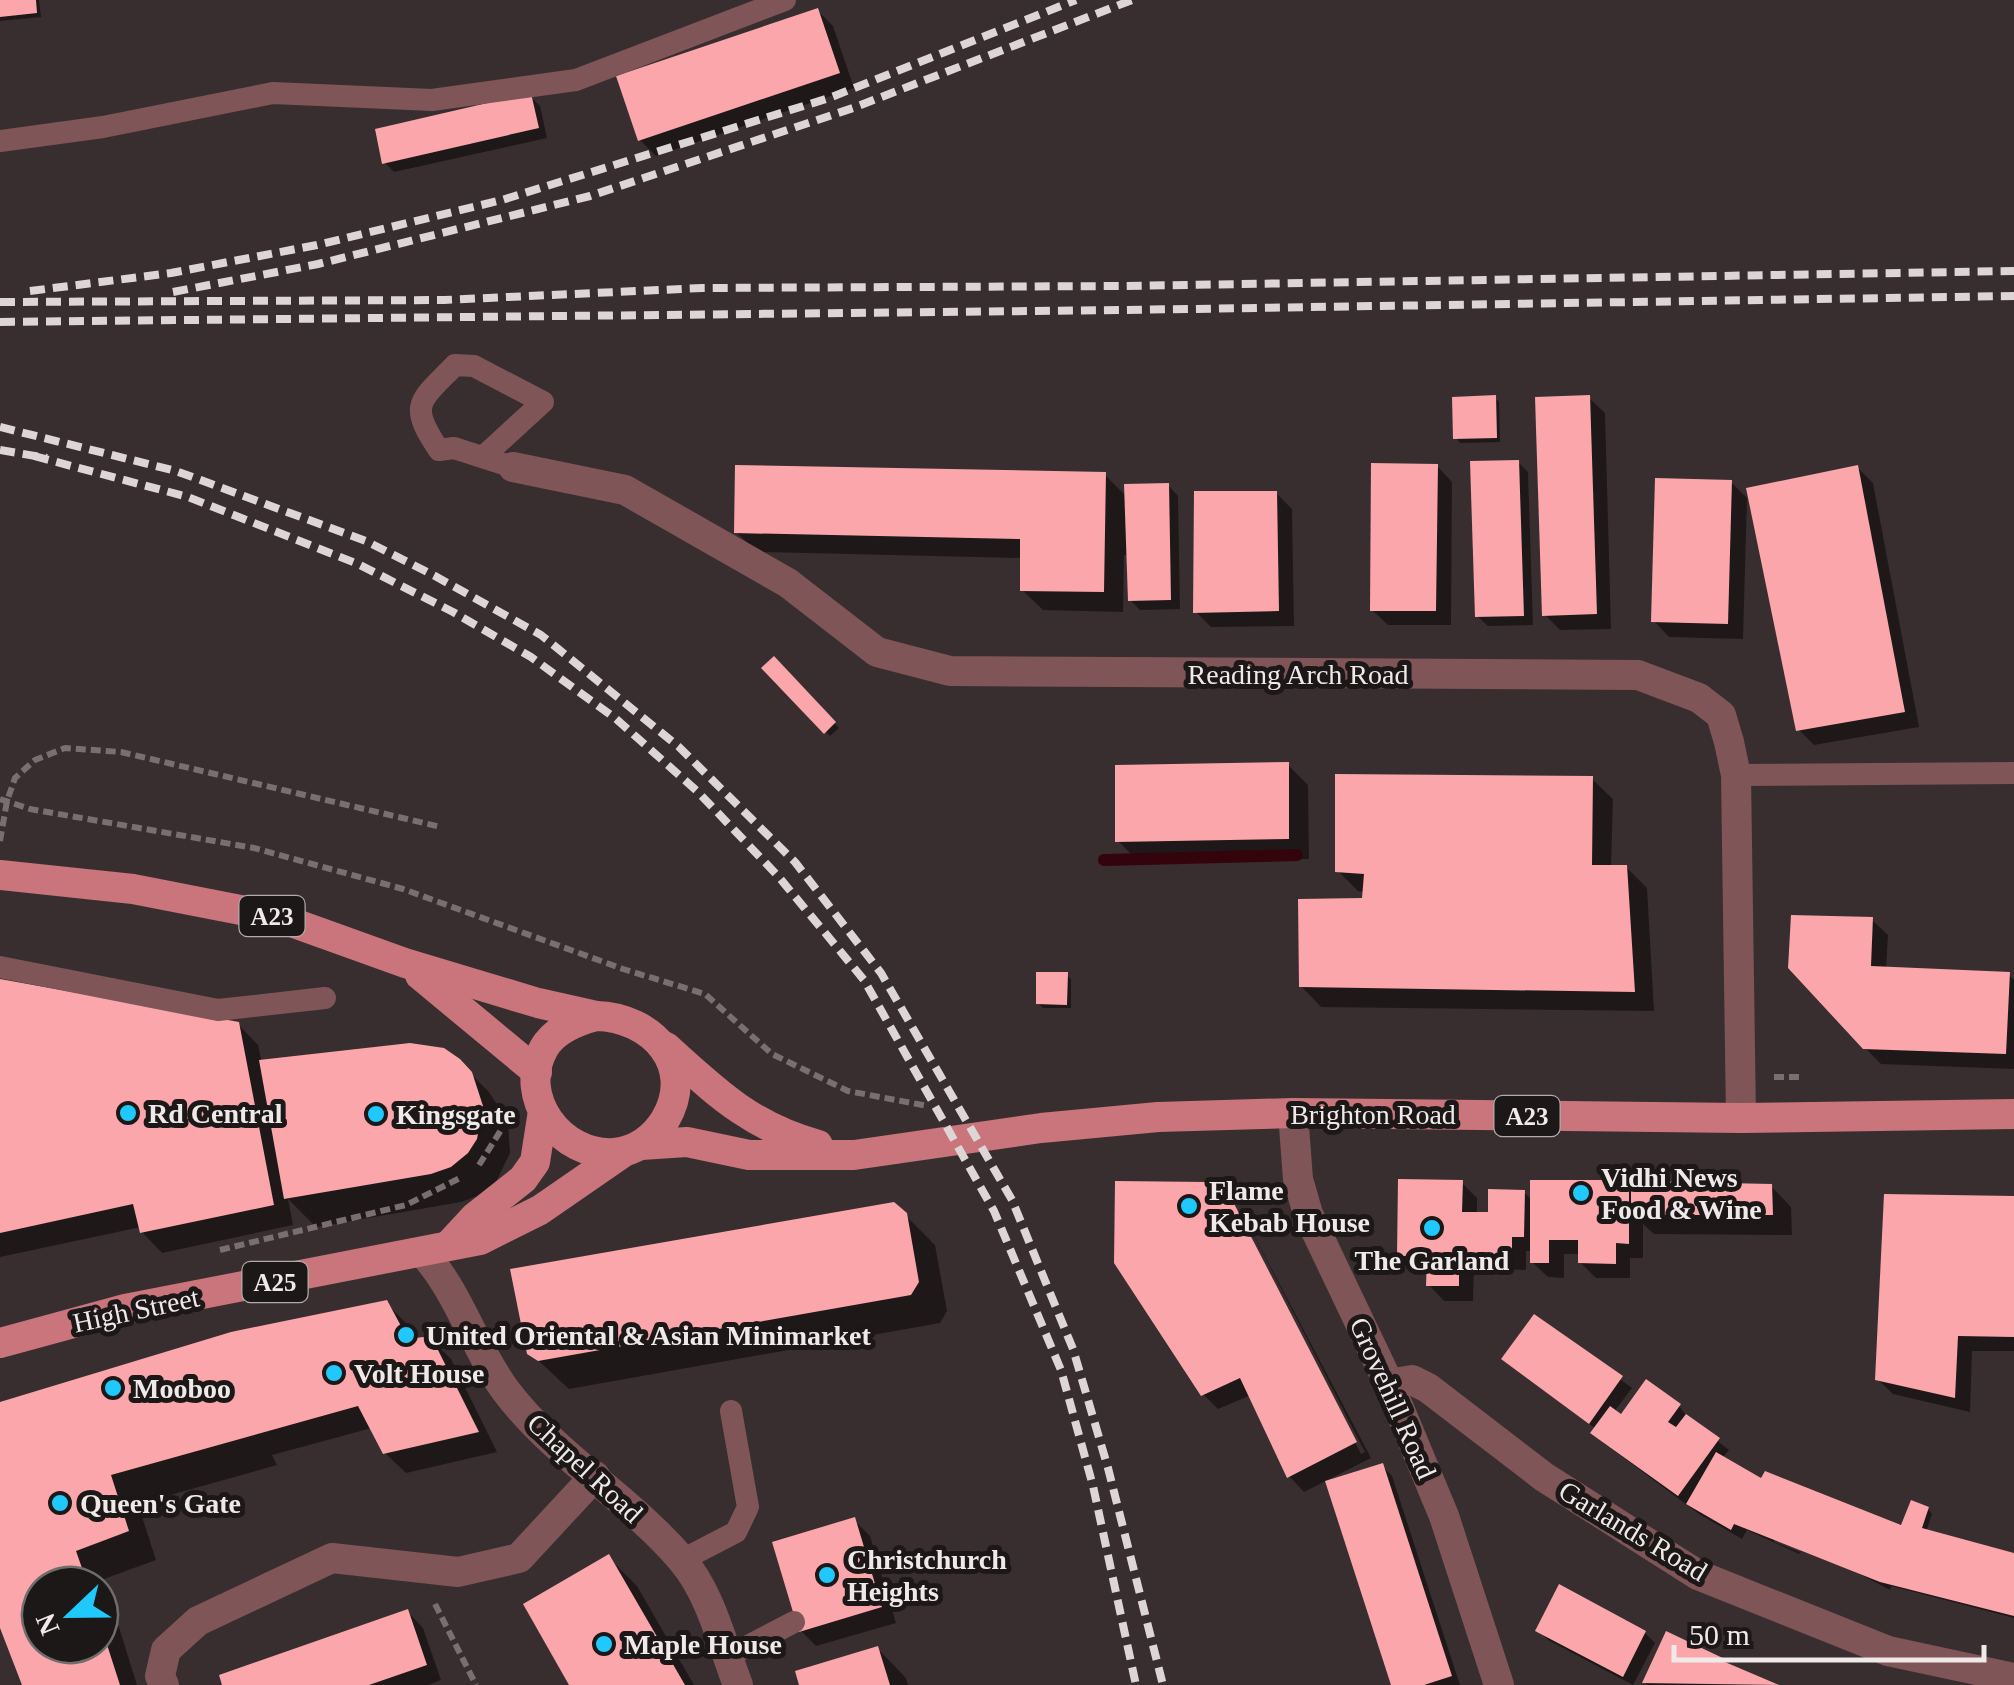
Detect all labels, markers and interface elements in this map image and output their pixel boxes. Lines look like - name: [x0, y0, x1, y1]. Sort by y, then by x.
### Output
- street label: Reading Arch Road: [1188, 659, 1408, 690]
- road number: A23: [240, 896, 304, 936]
- road number: A23: [1494, 1096, 1560, 1136]
- place label: Rd Central: [148, 1098, 283, 1129]
- place label: Kingsgate: [396, 1099, 516, 1130]
- street label: Brighton Road: [1290, 1099, 1456, 1130]
- marker: Rd Central: [117, 1102, 139, 1124]
- marker: Kingsgate: [365, 1103, 387, 1125]
- place label: Vidhi News Food & Wine: [1601, 1162, 1762, 1225]
- place label: Flame Kebab House: [1209, 1175, 1370, 1238]
- marker: Vidhi News Food & Wine: [1570, 1182, 1592, 1204]
- marker: Flame Kebab House: [1178, 1195, 1200, 1217]
- marker: The Garland: [1421, 1217, 1443, 1239]
- place label: The Garland: [1355, 1245, 1510, 1276]
- road number: A25: [242, 1262, 308, 1302]
- street label: High Street: [70, 1281, 202, 1339]
- street label: Grovehill Road: [1344, 1312, 1442, 1484]
- place label: United Oriental & Asian Minimarket: [426, 1320, 872, 1351]
- marker: United Oriental & Asian Minimarket: [395, 1324, 417, 1346]
- place label: Volt House: [354, 1358, 484, 1389]
- marker: Volt House: [323, 1362, 345, 1384]
- place label: Mooboo: [133, 1373, 231, 1404]
- marker: Mooboo: [102, 1377, 124, 1399]
- street label: Chapel Road: [521, 1407, 649, 1529]
- street label: Garlands Road: [1553, 1475, 1713, 1587]
- place label: Queen's Gate: [80, 1488, 241, 1519]
- marker: Queen's Gate: [49, 1492, 71, 1514]
- place label: Christchurch Heights: [847, 1544, 1007, 1607]
- marker: Christchurch Heights: [816, 1564, 838, 1586]
- north arrow: [20, 1565, 120, 1665]
- scale bar: [1674, 1600, 1984, 1662]
- text: N: [29, 1609, 65, 1639]
- text: 50 m: [1689, 1618, 1750, 1651]
- place label: Maple House: [624, 1629, 782, 1660]
- marker: Maple House: [593, 1633, 615, 1655]

